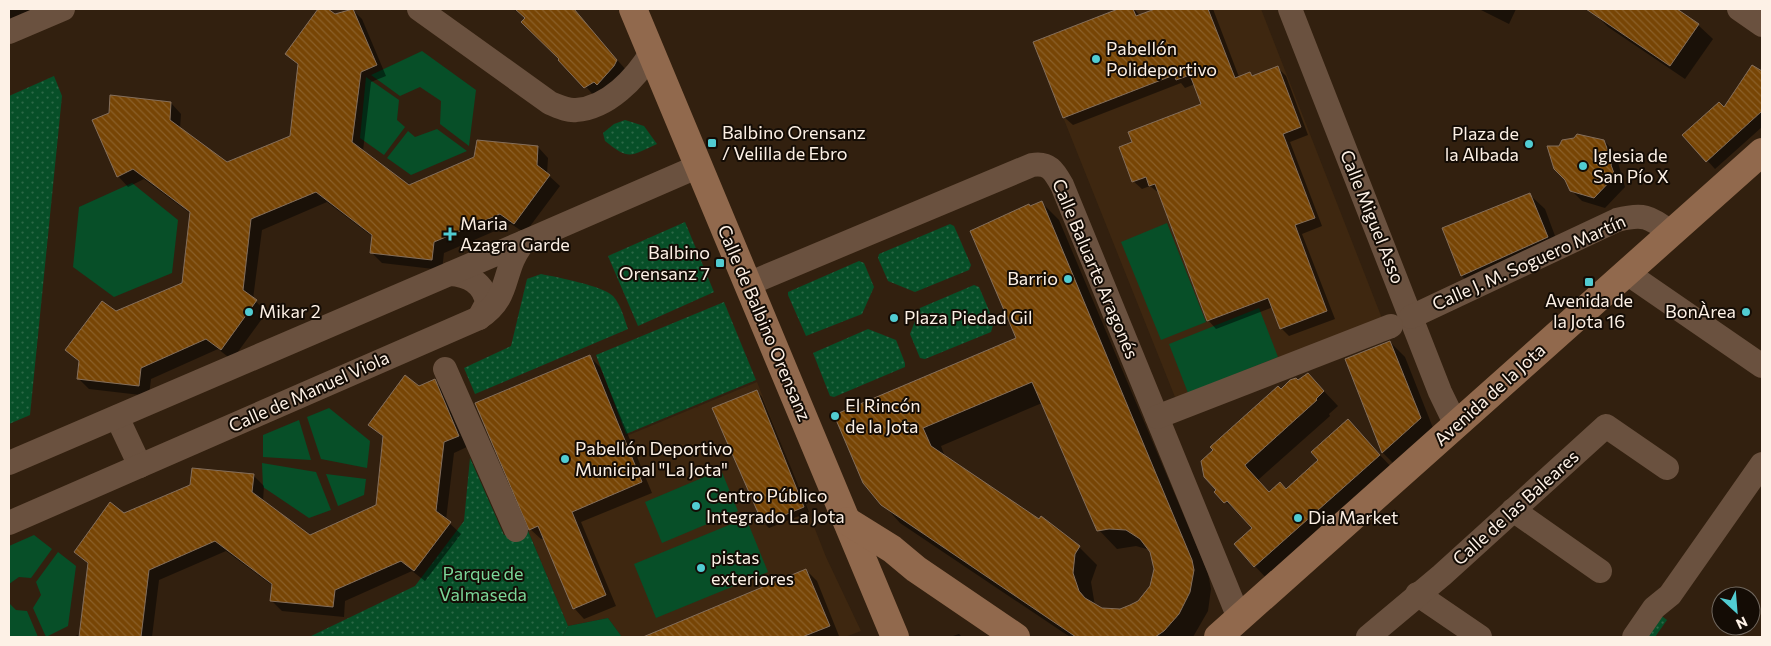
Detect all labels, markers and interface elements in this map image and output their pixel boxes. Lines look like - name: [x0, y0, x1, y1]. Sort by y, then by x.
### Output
- place label: Pabellón Polideportivo: [1106, 37, 1217, 80]
- marker: Pabellón Polideportivo: [1090, 53, 1102, 65]
- place label: Balbino Orensanz / Velilla de Ebro: [722, 121, 866, 164]
- place label: Plaza de la Albada: [1445, 122, 1519, 165]
- marker: Balbino Orensanz / Velilla de Ebro: [706, 137, 718, 149]
- marker: Plaza de la Albada: [1523, 138, 1535, 150]
- place label: Iglesia de San Pío X: [1593, 144, 1669, 187]
- street label: Calle Miguel Asso: [1336, 146, 1410, 287]
- marker: Iglesia de San Pío X: [1577, 160, 1589, 172]
- street label: Calle Baluarte Aragonés: [1048, 175, 1144, 362]
- street label: Calle J. M. Soguero Martín: [1428, 209, 1629, 315]
- place label: Maria Azagra Garde: [460, 212, 570, 255]
- street label: Calle de Balbino Orensanz: [714, 221, 816, 424]
- marker: Maria Azagra Garde: [444, 228, 456, 240]
- place label: Balbino Orensanz 7: [619, 241, 710, 284]
- marker: Balbino Orensanz 7: [714, 257, 726, 269]
- place label: Barrio: [1007, 267, 1058, 289]
- marker: Barrio: [1062, 273, 1074, 285]
- marker: Avenida de la Jota 16: [1583, 276, 1595, 288]
- place label: Avenida de la Jota 16: [1545, 289, 1633, 332]
- place label: Mikar 2: [259, 300, 321, 322]
- place label: BonÀrea: [1665, 300, 1736, 322]
- marker: Mikar 2: [243, 306, 255, 318]
- place label: Plaza Piedad Gil: [904, 306, 1033, 328]
- marker: BonÀrea: [1740, 306, 1752, 318]
- marker: Plaza Piedad Gil: [888, 312, 900, 324]
- street label: Avenida de la Jota: [1429, 339, 1549, 450]
- street label: Calle de Manuel Viola: [225, 346, 392, 436]
- place label: El Rincón de la Jota: [845, 394, 921, 437]
- marker: El Rincón de la Jota: [829, 410, 841, 422]
- place label: Pabellón Deportivo Municipal "La Jota": [575, 437, 733, 480]
- street label: Calle de las Baleares: [1448, 445, 1583, 570]
- marker: Pabellón Deportivo Municipal "La Jota": [559, 453, 571, 465]
- place label: Centro Público Integrado La Jota: [706, 484, 845, 527]
- marker: Centro Público Integrado La Jota: [690, 500, 702, 512]
- place label: Dia Market: [1308, 506, 1399, 528]
- marker: Dia Market: [1292, 512, 1304, 524]
- place label: pistas exteriores: [711, 546, 794, 589]
- park label: Parque de Valmaseda: [439, 562, 527, 605]
- marker: pistas exteriores: [695, 562, 707, 574]
- north arrow: [1711, 586, 1761, 636]
- text: N: [1733, 613, 1750, 633]

